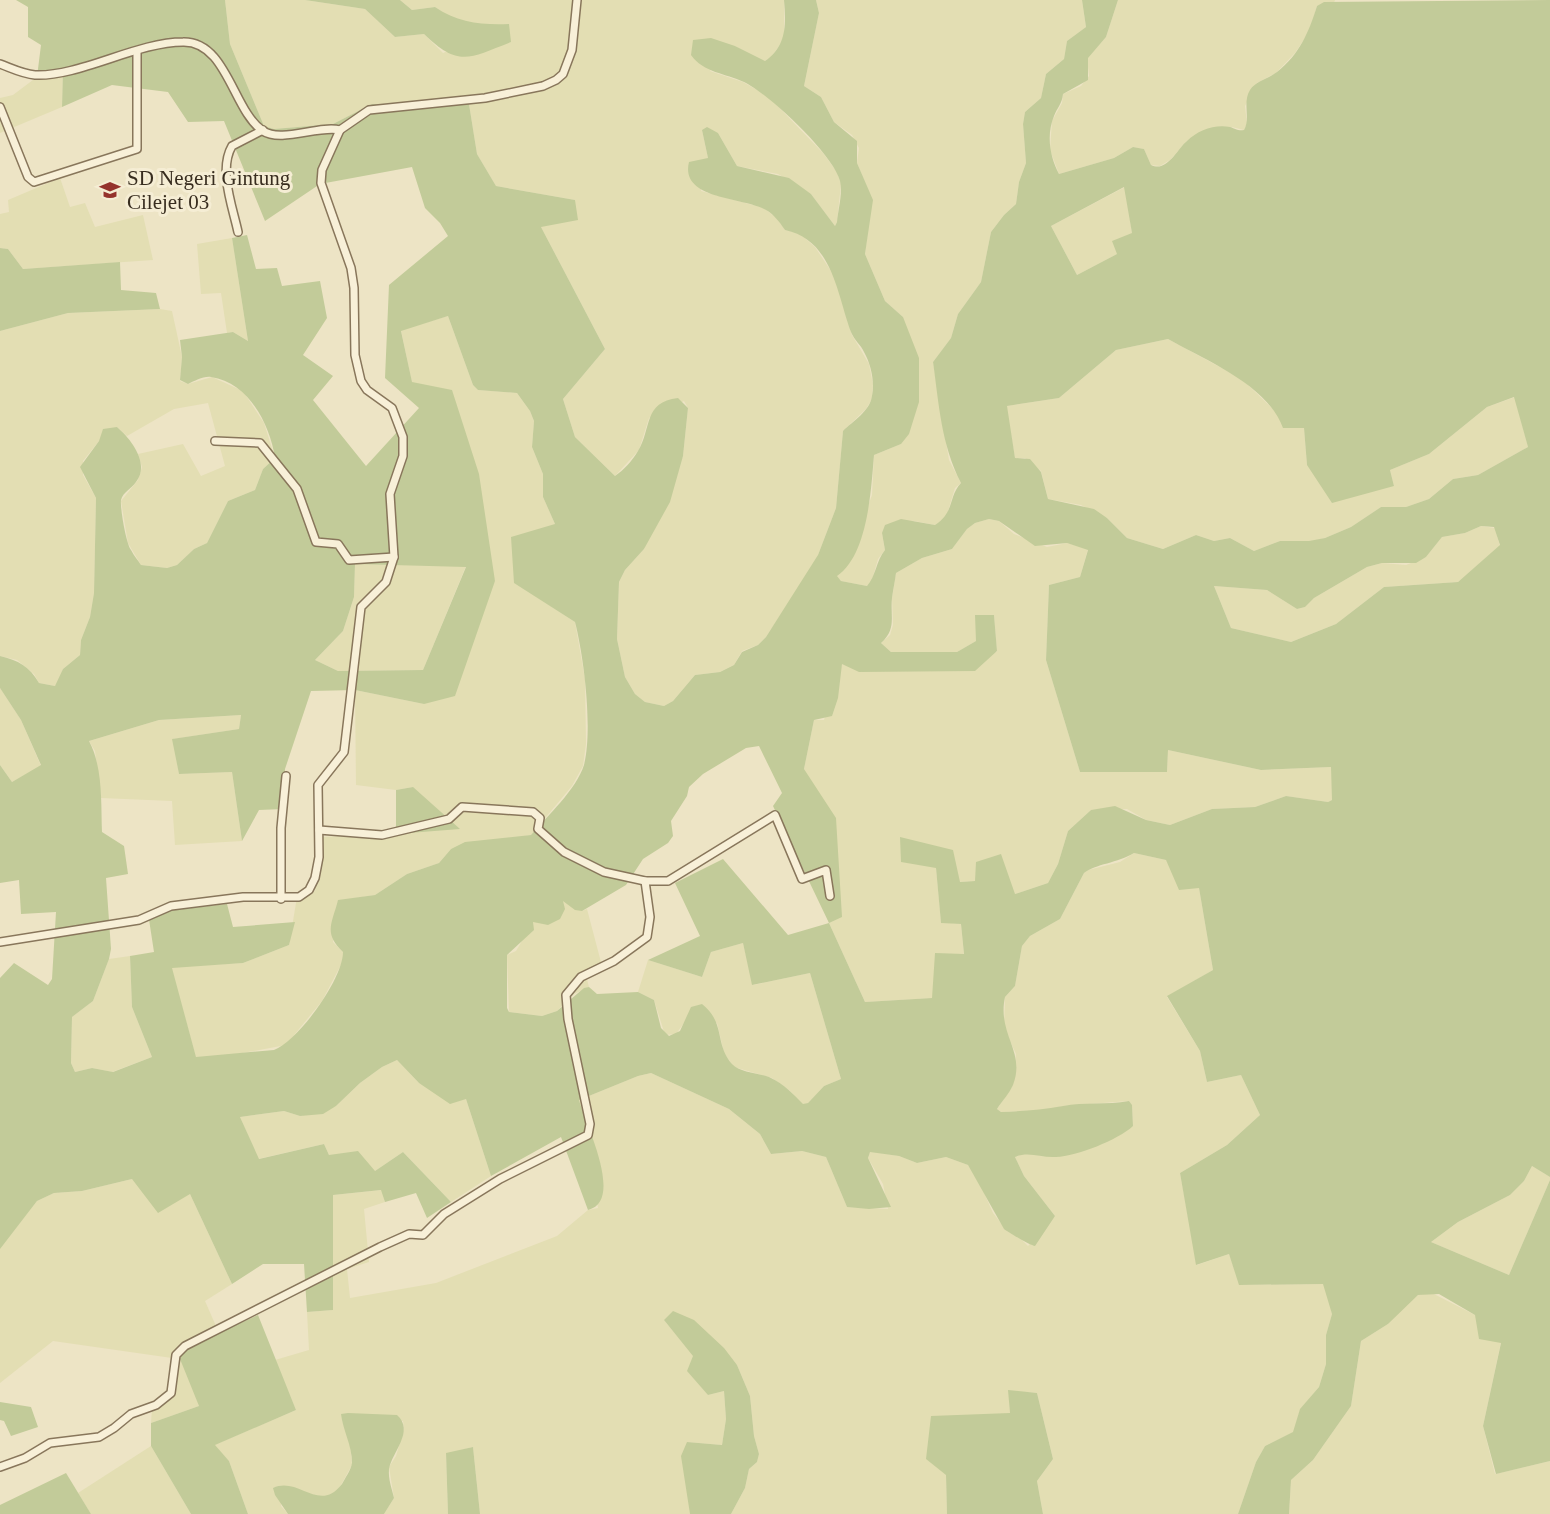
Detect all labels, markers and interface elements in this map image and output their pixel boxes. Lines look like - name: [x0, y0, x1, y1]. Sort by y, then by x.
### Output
- place label: SD Negeri Gintung Cilejet 03: [127, 166, 291, 214]
- school or university icon: SD Negeri Gintung Cilejet 03: [98, 178, 122, 202]

